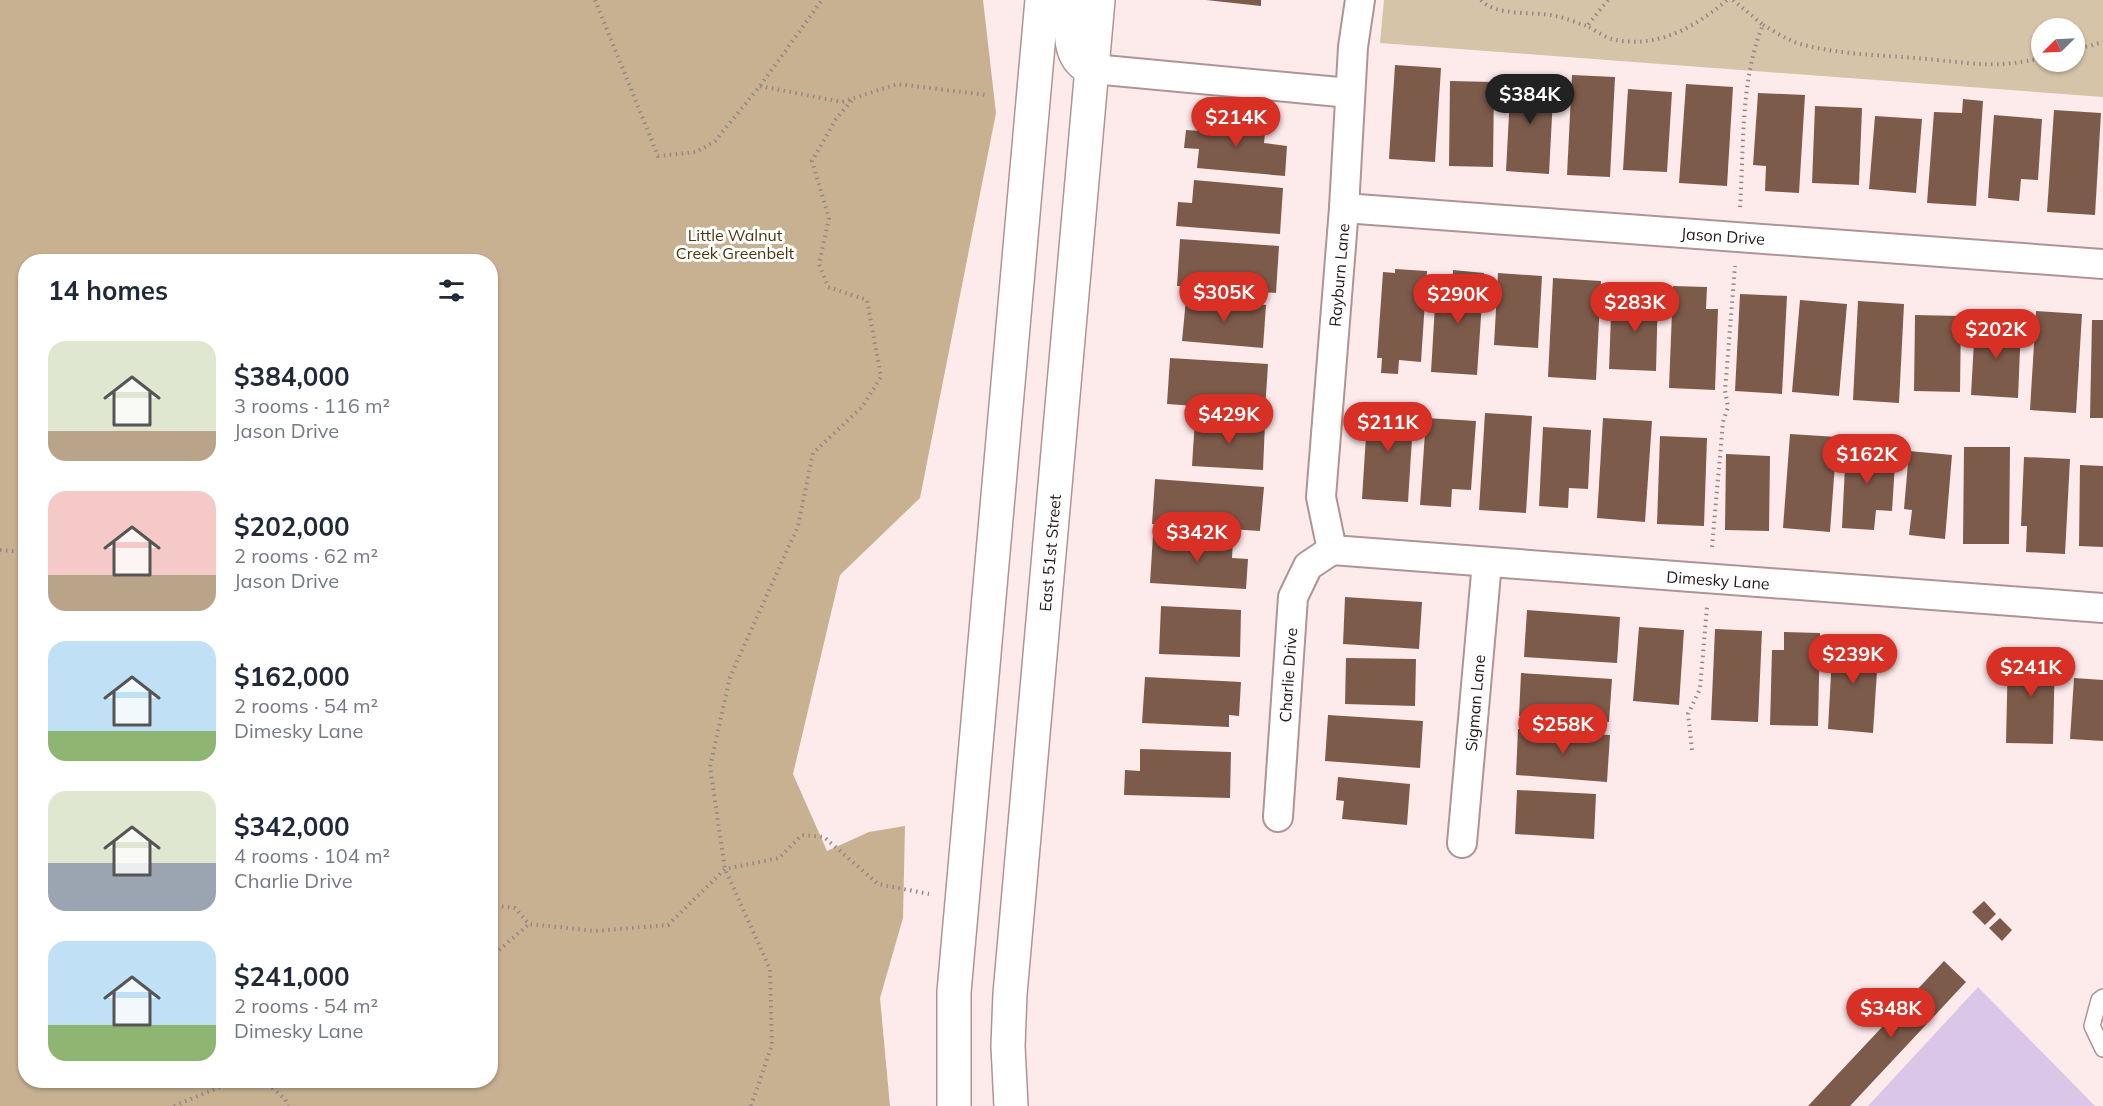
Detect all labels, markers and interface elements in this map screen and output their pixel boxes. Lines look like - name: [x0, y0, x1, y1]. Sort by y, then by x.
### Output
- north arrow: [2031, 18, 2085, 72]
- map controls: [2031, 18, 2085, 72]
- pin: $384K: [1488, 74, 1572, 125]
- text: $384K: [1499, 81, 1561, 106]
- pin: $214K: [1194, 97, 1278, 148]
- text: $214K: [1205, 104, 1267, 129]
- street label: Rayburn Lane: [1325, 222, 1353, 328]
- street label: Jason Drive: [1680, 223, 1766, 249]
- park label: Little Walnut Creek Greenbelt: [676, 225, 795, 263]
- pin: $305K: [1182, 272, 1266, 323]
- text: 14 homes: [48, 274, 168, 307]
- icon: filters: [435, 274, 468, 307]
- pin: $290K: [1416, 274, 1500, 325]
- text: $305K: [1193, 279, 1255, 304]
- text: $290K: [1427, 281, 1489, 306]
- pin: $283K: [1593, 282, 1677, 333]
- text: $283K: [1604, 289, 1666, 314]
- pin: $202K: [1954, 309, 2038, 360]
- text: $202K: [1965, 316, 2027, 341]
- text: $384,000: [234, 360, 350, 393]
- icon: home: [96, 365, 168, 437]
- text: 3 rooms · 116 m²: [234, 393, 390, 418]
- pin: $429K: [1187, 394, 1271, 445]
- text: $429K: [1198, 401, 1260, 426]
- pin: $211K: [1346, 402, 1430, 453]
- text: $211K: [1357, 409, 1419, 434]
- text: Jason Drive: [234, 418, 339, 443]
- pin: $162K: [1825, 434, 1909, 485]
- text: $162K: [1836, 441, 1898, 466]
- street label: East 51st Street: [1035, 493, 1065, 612]
- text: $202,000: [234, 510, 350, 543]
- pin: $342K: [1155, 512, 1239, 563]
- icon: home: [96, 515, 168, 587]
- text: $342K: [1166, 519, 1228, 544]
- text: 2 rooms · 62 m²: [234, 543, 378, 568]
- street label: Dimesky Lane: [1666, 566, 1770, 594]
- text: Jason Drive: [234, 568, 339, 593]
- street label: Charlie Drive: [1275, 627, 1301, 723]
- pin: $239K: [1811, 634, 1895, 685]
- text: $239K: [1822, 641, 1884, 666]
- pin: $241K: [1989, 647, 2073, 698]
- street label: Sigman Lane: [1461, 654, 1489, 752]
- text: $241K: [2000, 654, 2062, 679]
- text: $162,000: [234, 660, 350, 693]
- icon: home: [96, 665, 168, 737]
- text: 2 rooms · 54 m²: [234, 693, 378, 718]
- pin: $258K: [1521, 704, 1605, 755]
- text: $258K: [1532, 711, 1594, 736]
- text: Dimesky Lane: [234, 718, 363, 743]
- text: $342,000: [234, 810, 350, 843]
- icon: home: [96, 815, 168, 887]
- text: 4 rooms · 104 m²: [234, 843, 390, 868]
- text: Charlie Drive: [234, 868, 353, 893]
- text: $241,000: [234, 960, 350, 993]
- icon: home: [96, 965, 168, 1037]
- pin: $348K: [1849, 988, 1933, 1039]
- text: 2 rooms · 54 m²: [234, 993, 378, 1018]
- text: $348K: [1860, 995, 1922, 1020]
- text: Dimesky Lane: [234, 1018, 363, 1043]

